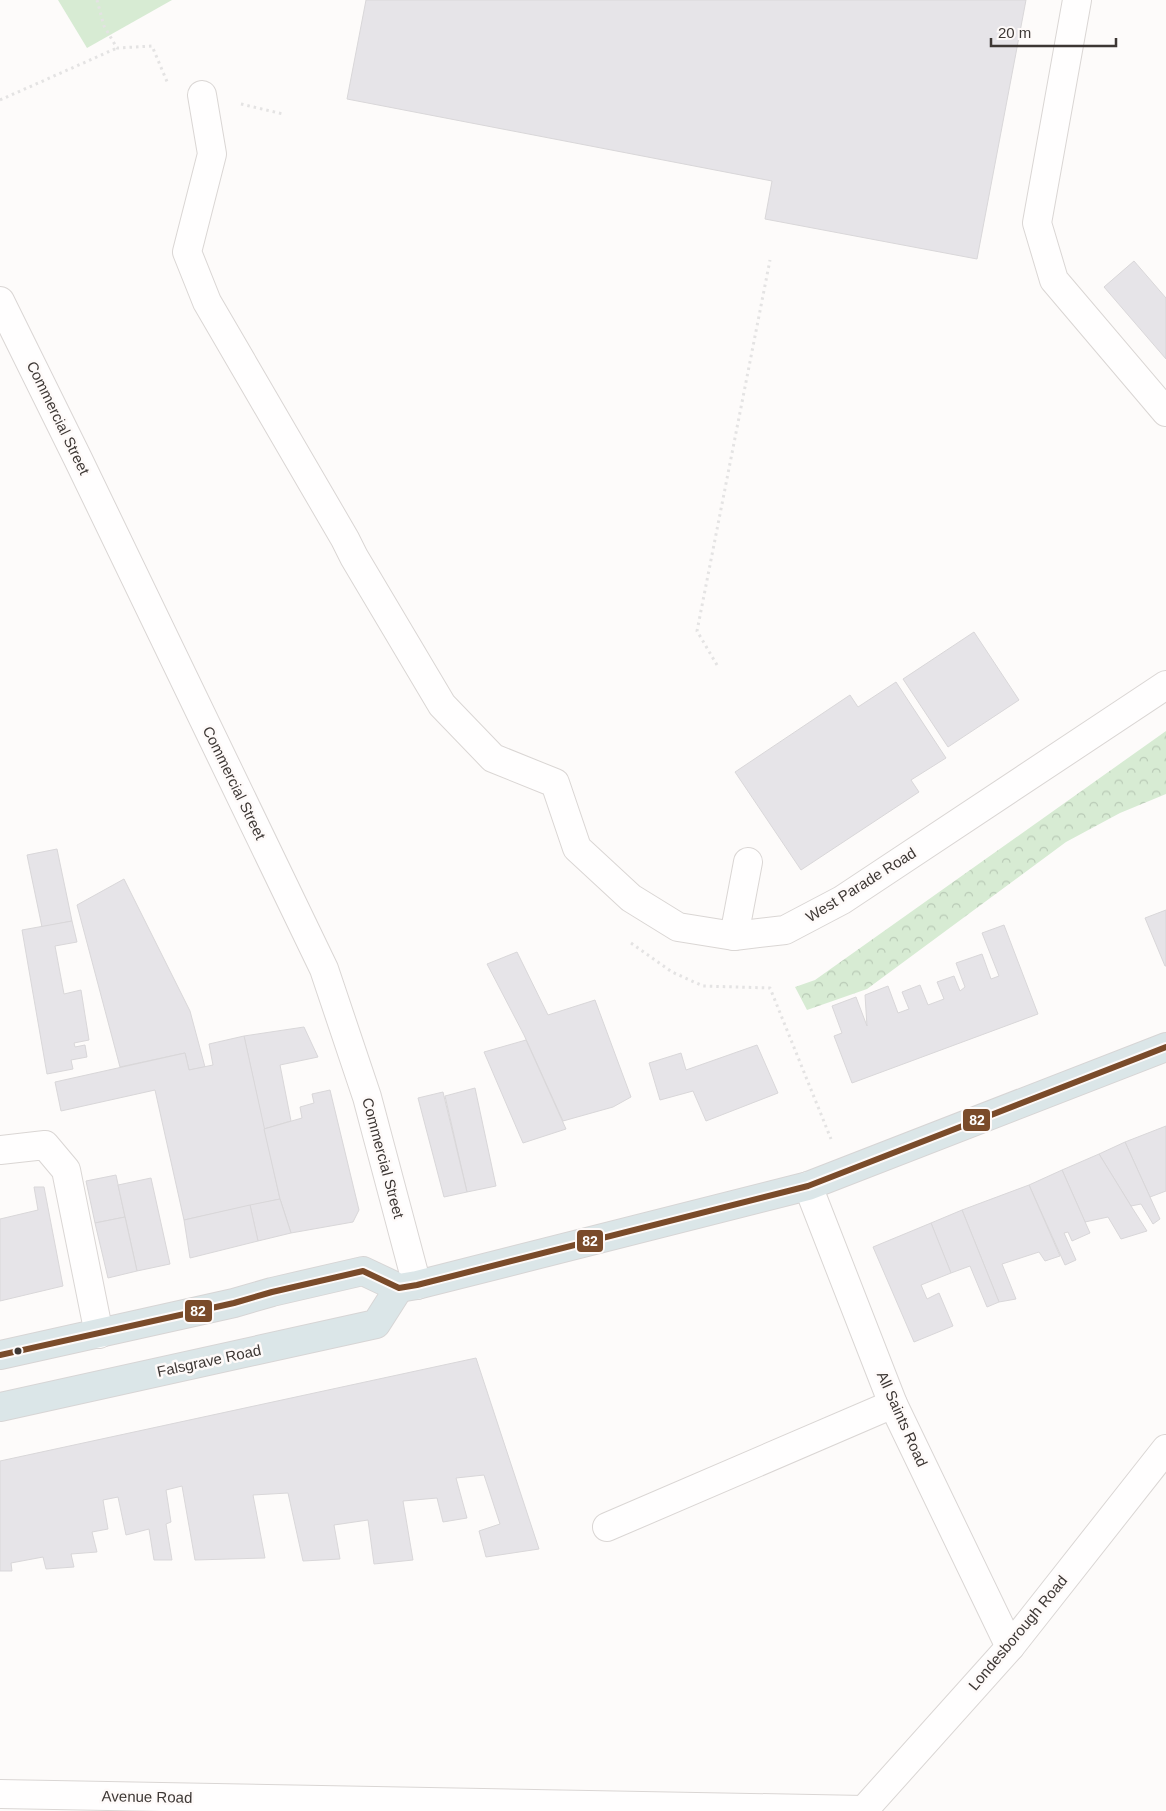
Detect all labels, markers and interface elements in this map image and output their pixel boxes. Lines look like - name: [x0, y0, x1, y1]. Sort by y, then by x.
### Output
- scale bar: [991, 15, 1116, 47]
- text: 20 m: [998, 24, 1031, 41]
- street label: Commercial Street: [24, 358, 94, 478]
- street label: Commercial Street: [200, 723, 270, 843]
- street label: West Parade Road: [803, 844, 919, 925]
- street label: Commercial Street: [359, 1096, 408, 1221]
- line badge: 82: [962, 1108, 991, 1132]
- text: 82: [969, 1112, 985, 1128]
- line badge: 82: [576, 1229, 604, 1253]
- text: 82: [582, 1233, 598, 1249]
- line badge: 82: [184, 1299, 213, 1323]
- text: 82: [190, 1303, 206, 1319]
- street label: Falsgrave Road: [155, 1341, 262, 1380]
- unlabelled marker: [13, 1346, 23, 1356]
- street label: All Saints Road: [874, 1368, 931, 1469]
- street label: Londesborough Road: [965, 1572, 1071, 1693]
- street label: Avenue Road: [102, 1787, 192, 1806]

